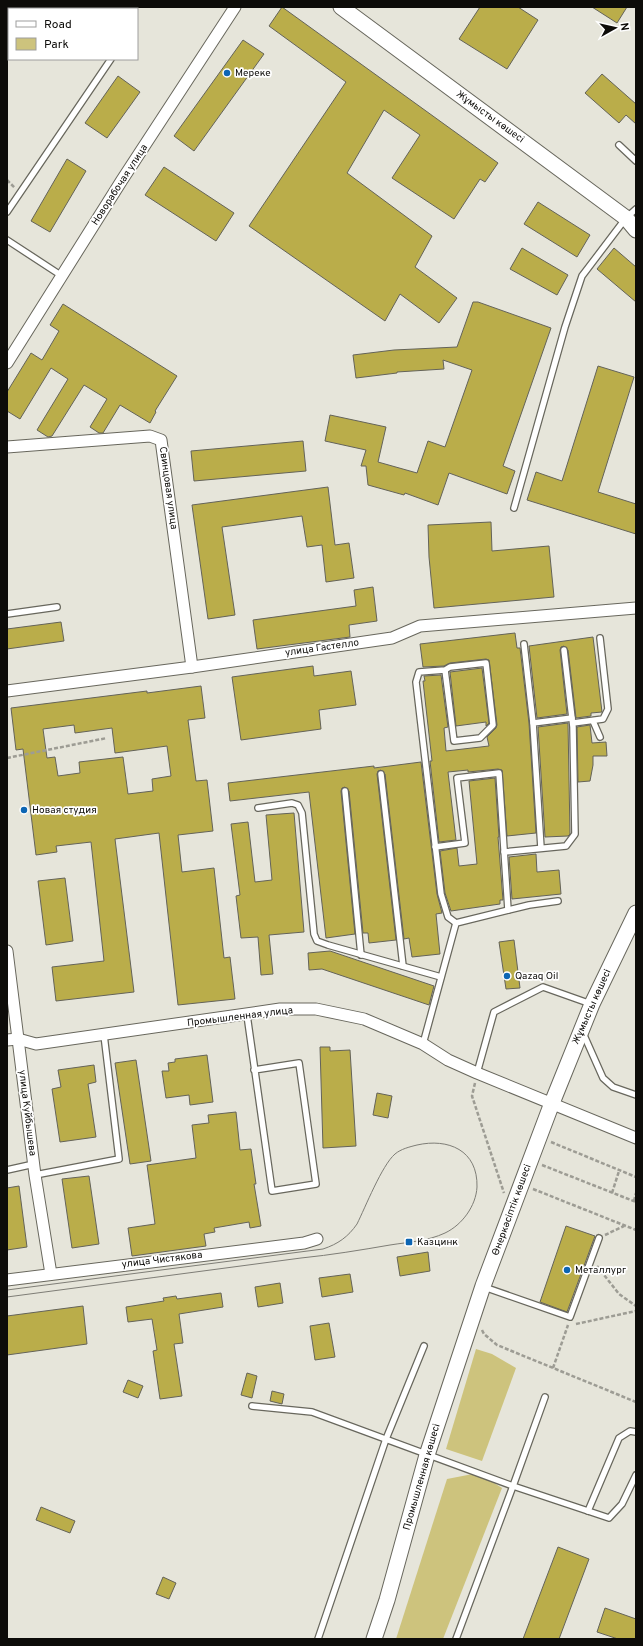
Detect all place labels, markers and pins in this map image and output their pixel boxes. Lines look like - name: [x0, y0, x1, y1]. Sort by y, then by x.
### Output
- place label: Мереке: [235, 67, 271, 80]
- marker: Мереке: [222, 68, 232, 78]
- place label: Новая студия: [32, 804, 97, 817]
- marker: Новая студия: [19, 805, 29, 815]
- place label: Qazaq Oil: [515, 970, 558, 983]
- marker: Qazaq Oil: [502, 971, 512, 981]
- place label: Казцинк: [417, 1236, 458, 1249]
- marker: Казцинк: [404, 1237, 414, 1247]
- place label: Металлург: [575, 1264, 626, 1277]
- marker: Металлург: [562, 1265, 572, 1275]

